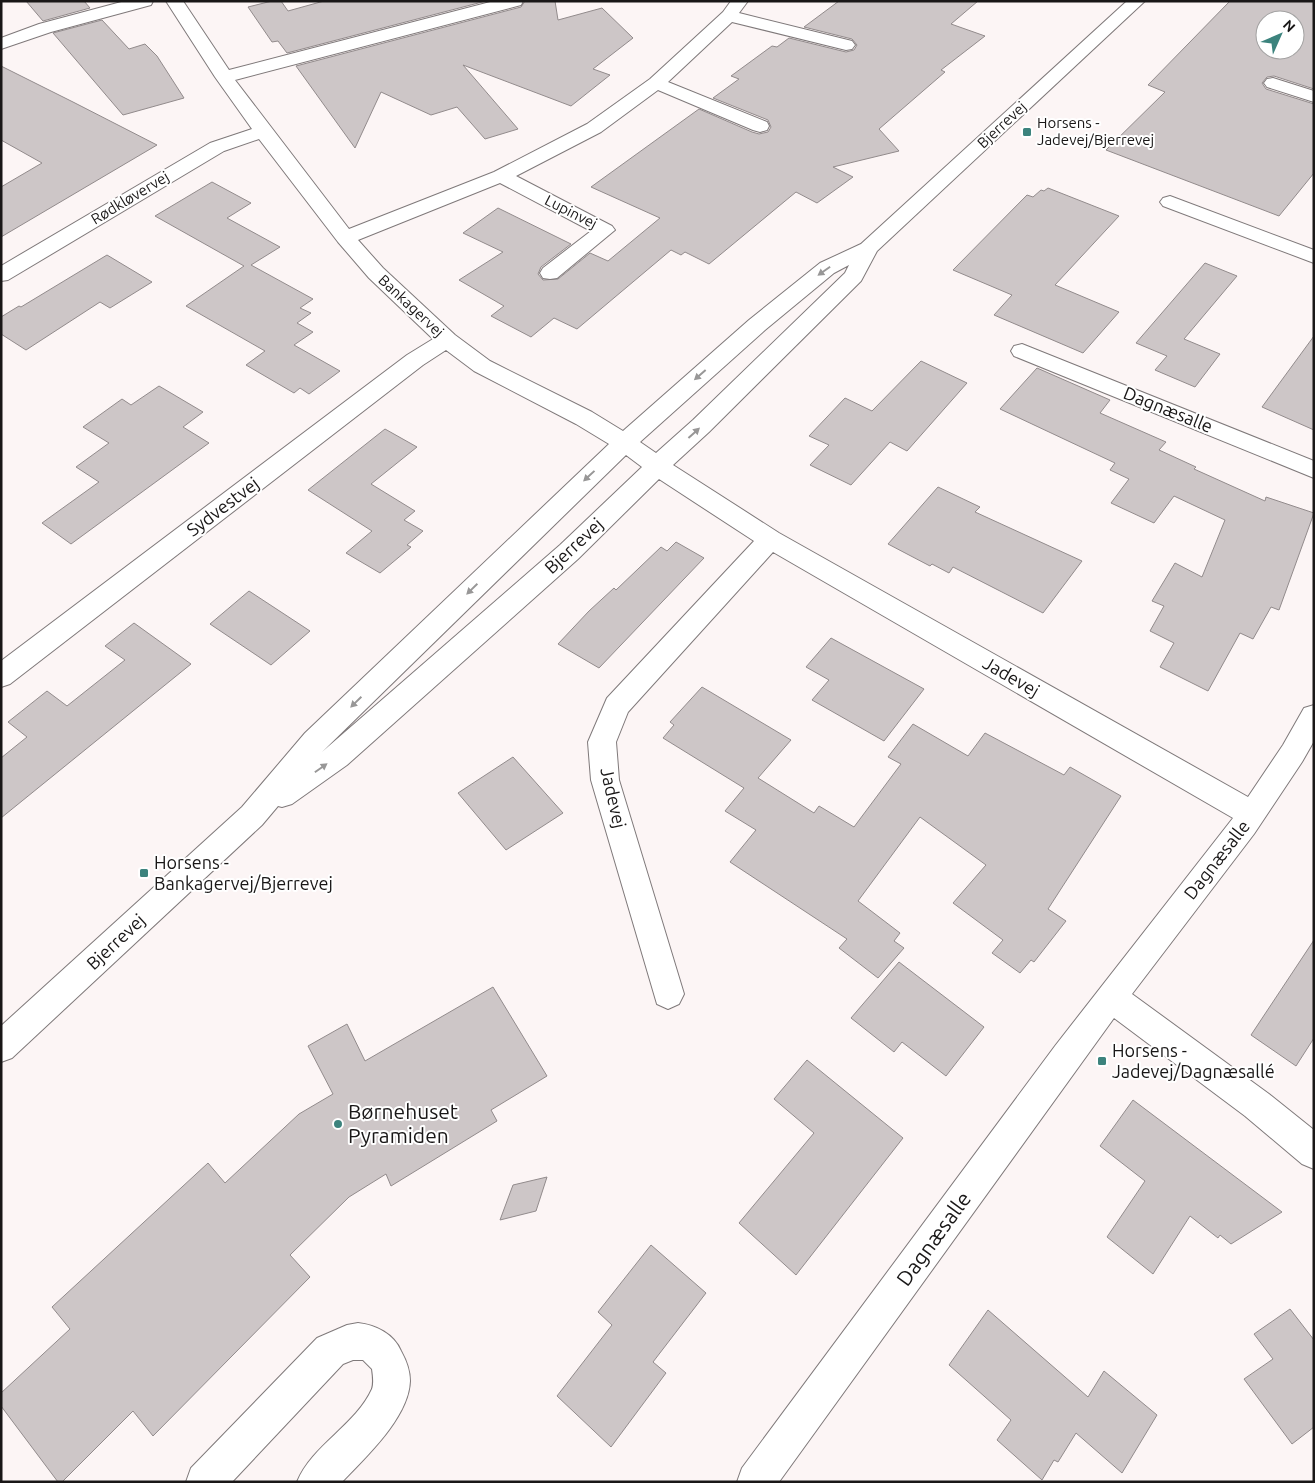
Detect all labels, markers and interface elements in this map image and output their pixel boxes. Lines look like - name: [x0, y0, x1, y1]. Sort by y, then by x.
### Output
- north arrow: [1255, 10, 1305, 60]
- text: N: [1280, 16, 1299, 35]
- street label: Bjerrevej: [974, 98, 1030, 151]
- place label: Horsens - Jadevej/Bjerrevej: [1037, 114, 1154, 148]
- marker: Horsens - Jadevej/Bjerrevej: [1021, 126, 1033, 138]
- street label: Rødkløvervej: [88, 168, 172, 227]
- street label: Lupinvej: [542, 191, 600, 232]
- one-way arrow: [818, 266, 831, 276]
- street label: Bankagervej: [375, 271, 448, 340]
- one-way arrow: [695, 369, 707, 381]
- street label: Dagnæsalle: [1121, 382, 1216, 436]
- one-way arrow: [687, 427, 699, 439]
- one-way arrow: [584, 470, 596, 482]
- street label: Sydvestvej: [182, 473, 262, 540]
- street label: Bjerrevej: [540, 513, 607, 577]
- one-way arrow: [467, 583, 479, 595]
- street label: Jadevej: [980, 652, 1043, 700]
- one-way arrow: [350, 696, 362, 708]
- one-way arrow: [314, 763, 328, 773]
- street label: Jadevej: [597, 765, 631, 830]
- street label: Dagnæsalle: [1179, 816, 1253, 903]
- place label: Horsens - Bankagervej/Bjerrevej: [154, 852, 333, 893]
- marker: Horsens - Bankagervej/Bjerrevej: [138, 867, 150, 879]
- street label: Bjerrevej: [82, 909, 149, 973]
- place label: Horsens - Jadevej/Dagnæsallé: [1112, 1040, 1275, 1081]
- marker: Horsens - Jadevej/Dagnæsallé: [1096, 1055, 1108, 1067]
- place label: Børnehuset Pyramiden: [348, 1099, 458, 1147]
- marker: Børnehuset Pyramiden: [332, 1118, 344, 1130]
- street label: Dagnæsalle: [891, 1187, 975, 1290]

